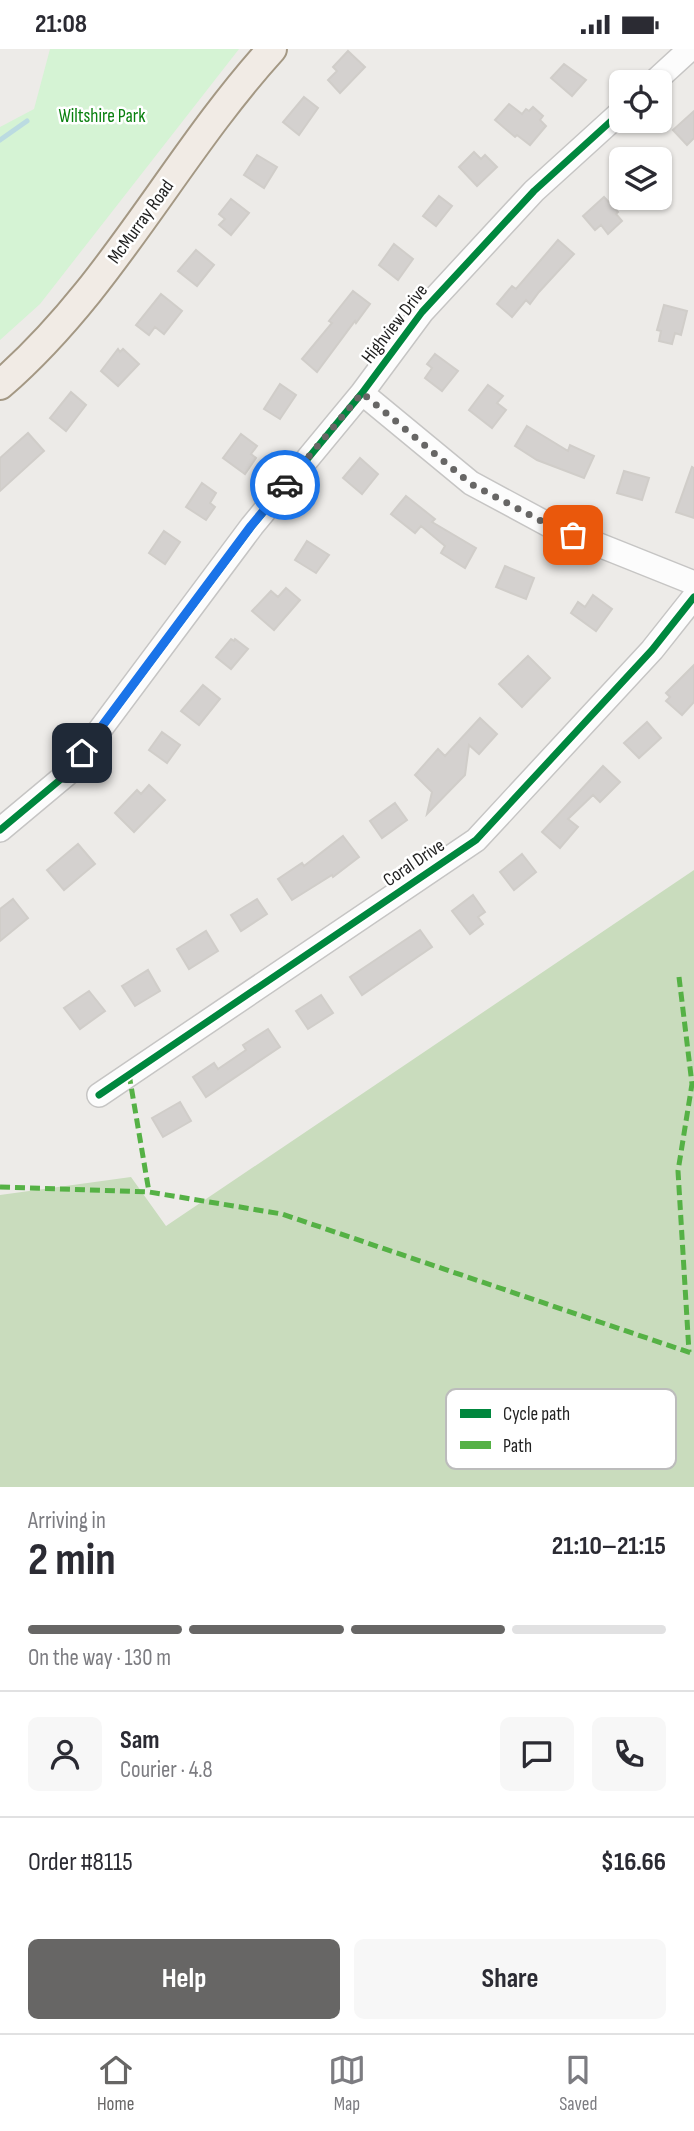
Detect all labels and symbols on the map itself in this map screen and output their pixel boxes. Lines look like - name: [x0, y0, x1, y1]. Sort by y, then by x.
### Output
- park label: Wiltshire Park: [58, 105, 146, 128]
- street label: McMurray Road: [103, 176, 179, 268]
- street label: Highview Drive: [357, 280, 433, 368]
- courier: [250, 450, 320, 520]
- pin: [543, 505, 603, 565]
- pin: [52, 723, 112, 783]
- street label: Coral Drive: [379, 834, 449, 892]
- legend: [446, 1389, 676, 1469]
- text: Cycle path: [503, 1403, 570, 1426]
- text: Path: [503, 1435, 532, 1458]

